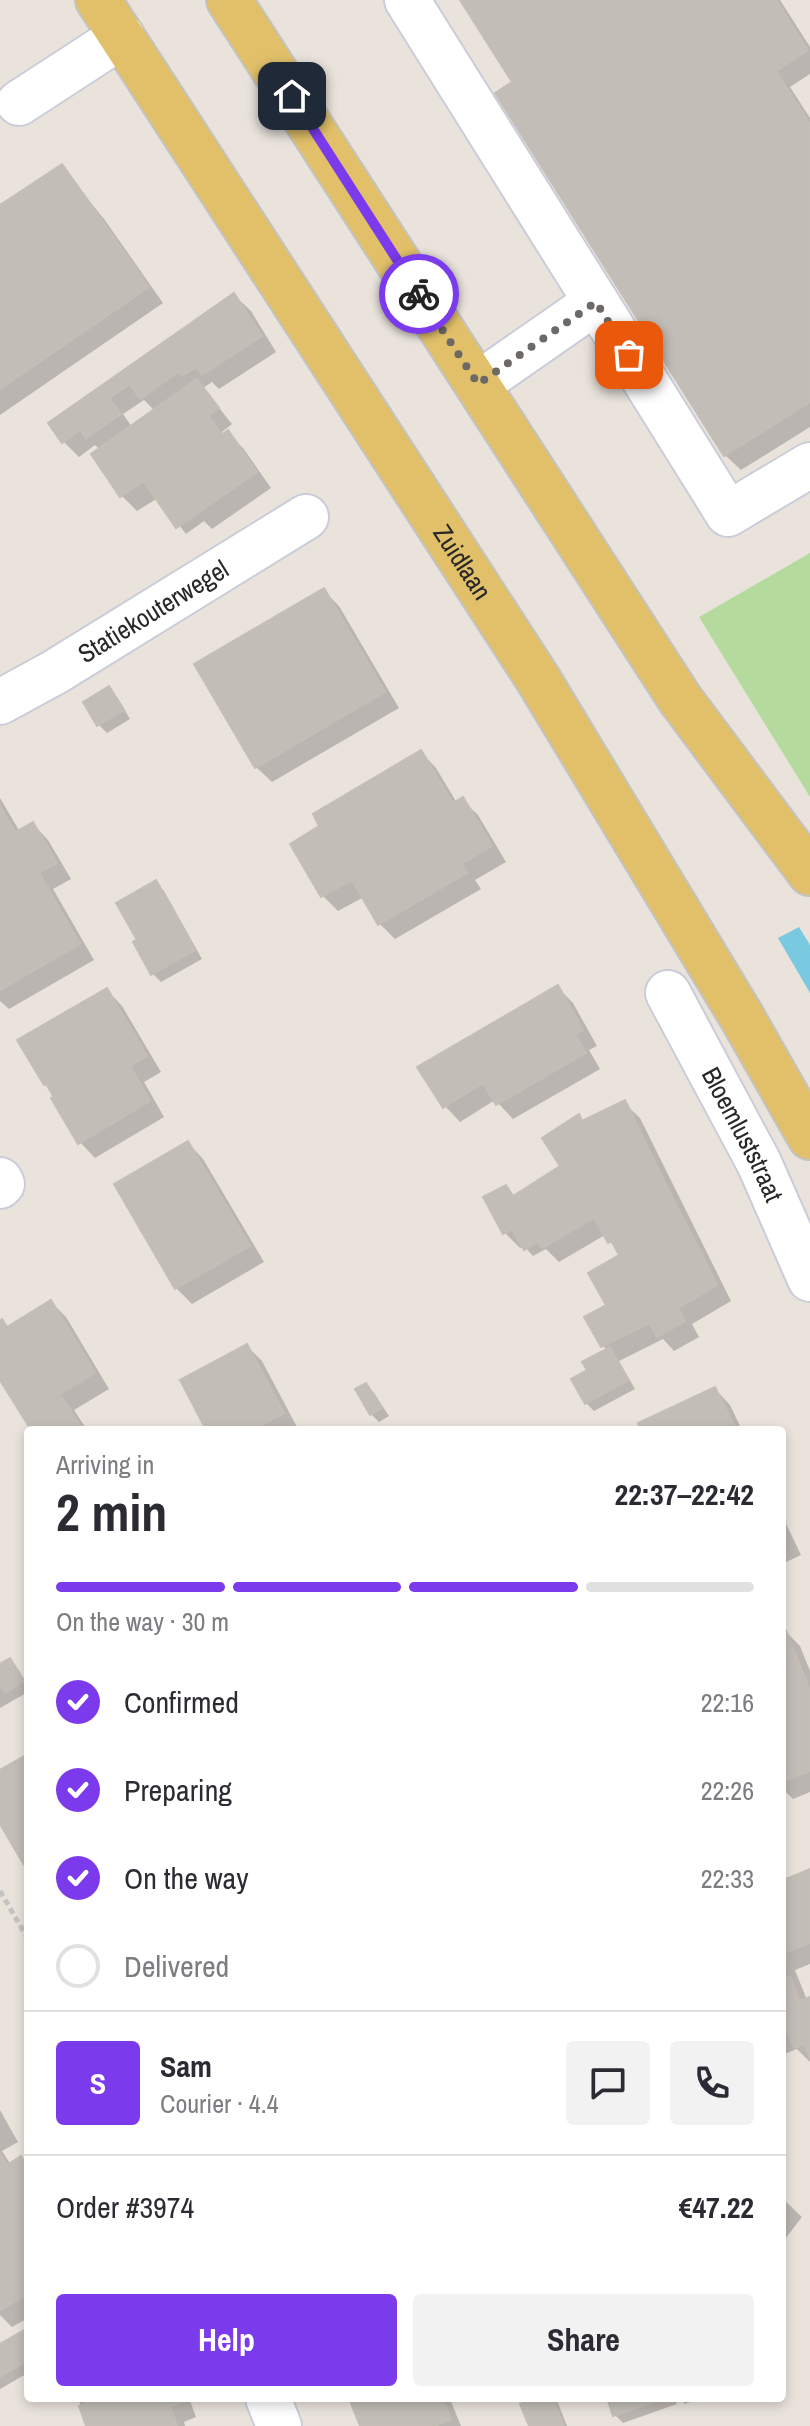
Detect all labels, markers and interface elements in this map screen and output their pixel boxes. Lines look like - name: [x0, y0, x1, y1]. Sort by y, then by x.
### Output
- pin: [258, 62, 326, 130]
- icon: home: [270, 74, 314, 118]
- courier: [379, 254, 459, 334]
- icon: bike: [397, 272, 441, 316]
- pin: [595, 321, 663, 389]
- icon: bag: [607, 333, 651, 377]
- street label: Zuidlaan: [426, 518, 500, 606]
- street label: Statiekouterwegel: [71, 551, 235, 671]
- street label: Bloemluststraat: [694, 1061, 792, 1207]
- text: Arriving in: [56, 1447, 154, 1482]
- text: 22:37–22:42: [615, 1474, 754, 1514]
- text: 2 min: [56, 1477, 167, 1547]
- text: On the way · 30 m: [56, 1604, 229, 1639]
- icon: check: [56, 1680, 100, 1724]
- text: Confirmed: [124, 1682, 239, 1722]
- text: 22:16: [701, 1685, 754, 1720]
- icon: check: [56, 1768, 100, 1812]
- text: Preparing: [124, 1770, 232, 1810]
- text: 22:26: [701, 1773, 754, 1808]
- icon: check: [56, 1856, 100, 1900]
- text: On the way: [124, 1858, 248, 1898]
- text: 22:33: [701, 1861, 754, 1896]
- text: Delivered: [124, 1946, 229, 1986]
- button: chat: [566, 2041, 650, 2125]
- button: phone: [670, 2041, 754, 2125]
- text: Sam: [160, 2046, 212, 2086]
- text: S: [90, 2063, 106, 2103]
- text: Courier · 4.4: [160, 2086, 279, 2121]
- text: Order #3974: [56, 2187, 194, 2227]
- text: €47.22: [679, 2187, 754, 2227]
- button: Help: [56, 2294, 397, 2386]
- button: Share: [413, 2294, 754, 2386]

